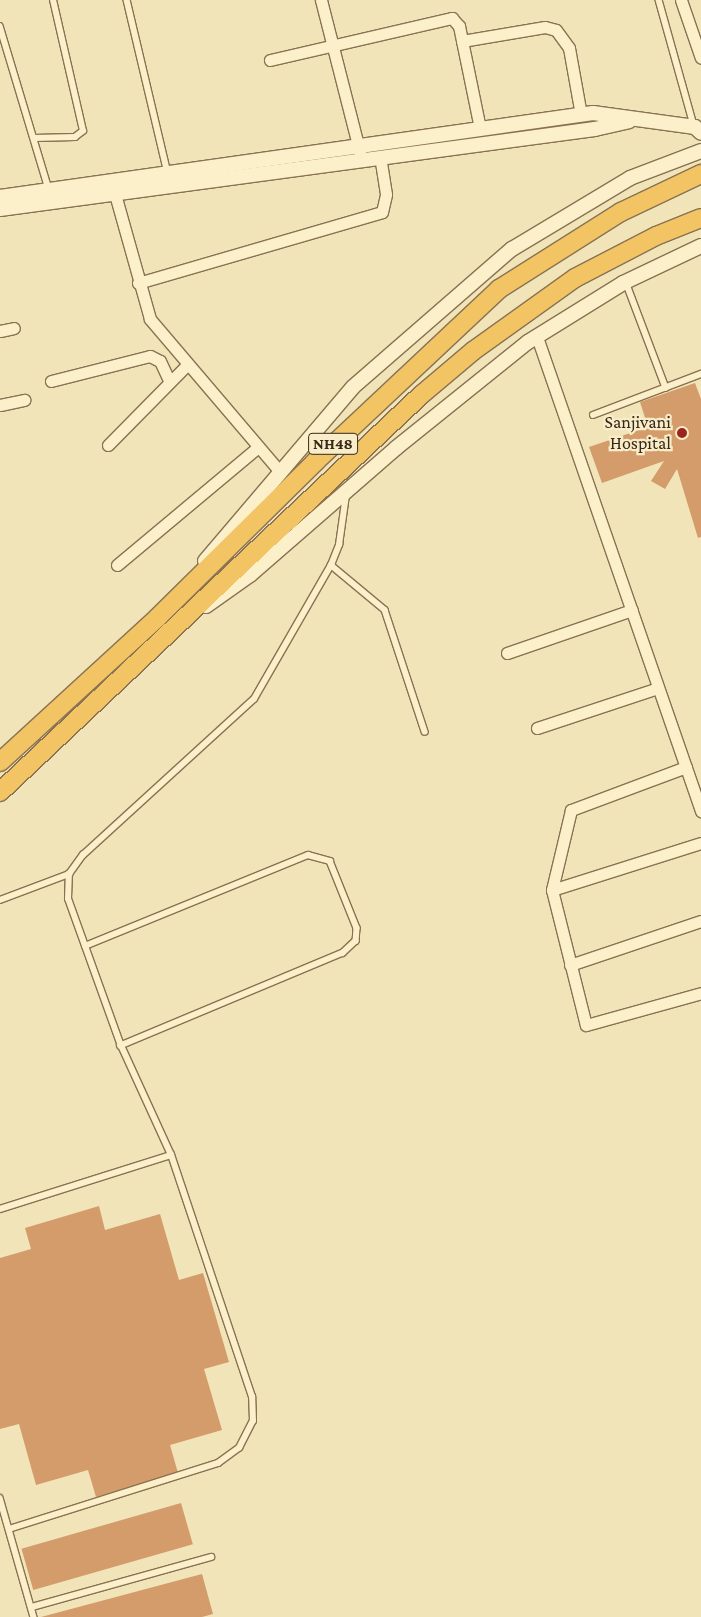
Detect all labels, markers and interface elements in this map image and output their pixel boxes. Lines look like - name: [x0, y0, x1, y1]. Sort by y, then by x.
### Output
- place label: Sanjivani Hospital: [605, 412, 671, 454]
- marker: Sanjivani Hospital: [675, 426, 689, 440]
- road number: NH48: [308, 430, 358, 458]

